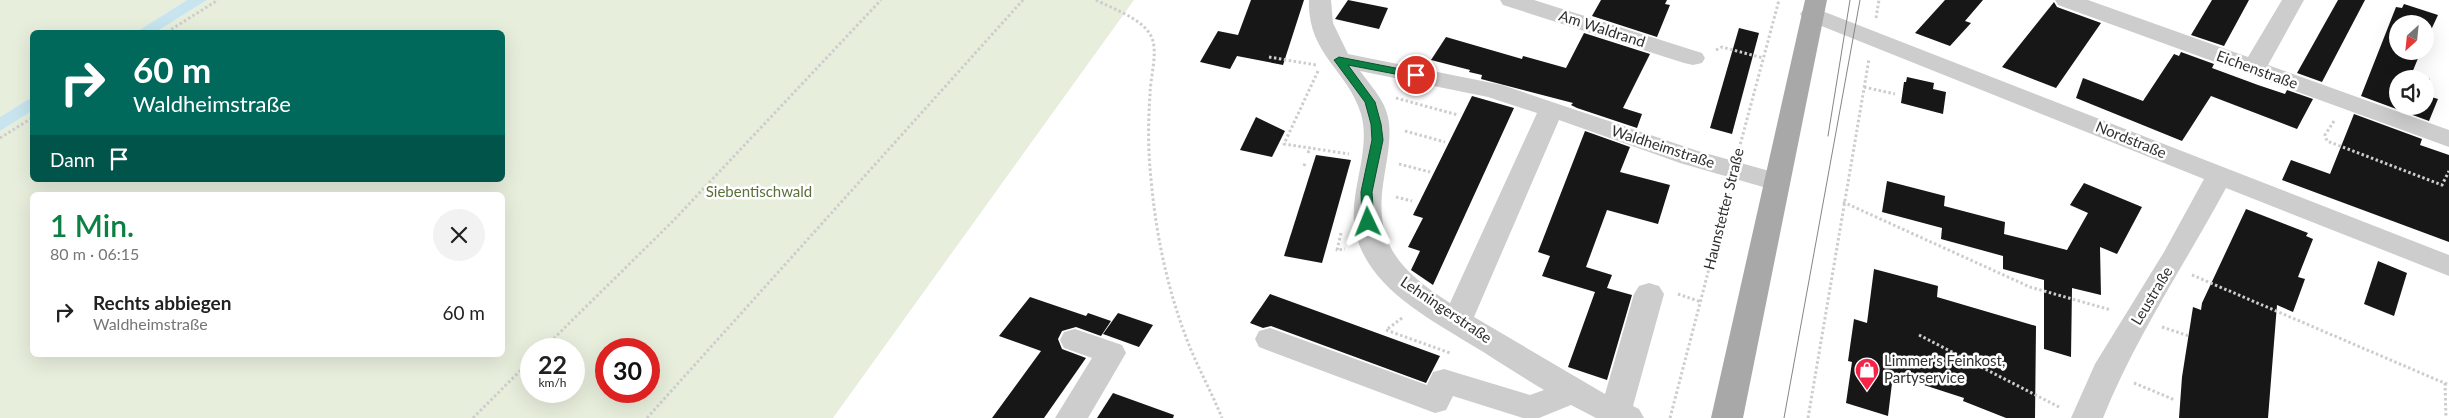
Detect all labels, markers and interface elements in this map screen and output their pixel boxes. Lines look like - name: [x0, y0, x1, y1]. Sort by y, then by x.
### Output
- street label: Am Waldrand: [1557, 6, 1648, 50]
- north arrow: [2389, 15, 2434, 60]
- map controls: [2389, 15, 2434, 115]
- street label: Eichenstraße: [2214, 46, 2301, 92]
- text: 60 m: [133, 48, 211, 90]
- icon: right: [50, 50, 115, 115]
- pin: [1395, 54, 1437, 96]
- icon: arrive: [1402, 61, 1430, 89]
- button: sound: [2389, 70, 2434, 115]
- text: Waldheimstraße: [133, 90, 291, 117]
- street label: Nordstraße: [2093, 117, 2169, 161]
- street label: Waldheimstraße: [1609, 121, 1717, 171]
- icon: arrive: [105, 145, 133, 173]
- street label: Haunstetter Straße: [1699, 146, 1747, 271]
- text: Dann: [50, 148, 95, 171]
- park label: Siebentischwald: [706, 182, 812, 200]
- position arrow: [1341, 195, 1393, 247]
- text: 1 Min.: [50, 207, 134, 243]
- button: close: [433, 209, 485, 261]
- text: 80 m · 06:15: [50, 244, 139, 263]
- street label: Leustraße: [2127, 263, 2176, 328]
- street label: Lehningerstraße: [1398, 272, 1496, 346]
- text: Rechts abbiegen: [93, 291, 231, 314]
- icon: right: [50, 298, 78, 326]
- text: 60 m: [442, 301, 485, 324]
- text: Waldheimstraße: [93, 314, 208, 333]
- speed limit sign: 30: [595, 338, 660, 403]
- text: 22: [538, 349, 567, 379]
- place label: Limmer's Feinkost, Partyservice: [1884, 351, 2005, 386]
- shop icon: Limmer's Feinkost, Partyservice: [1854, 357, 1880, 391]
- text: km/h: [538, 375, 567, 390]

